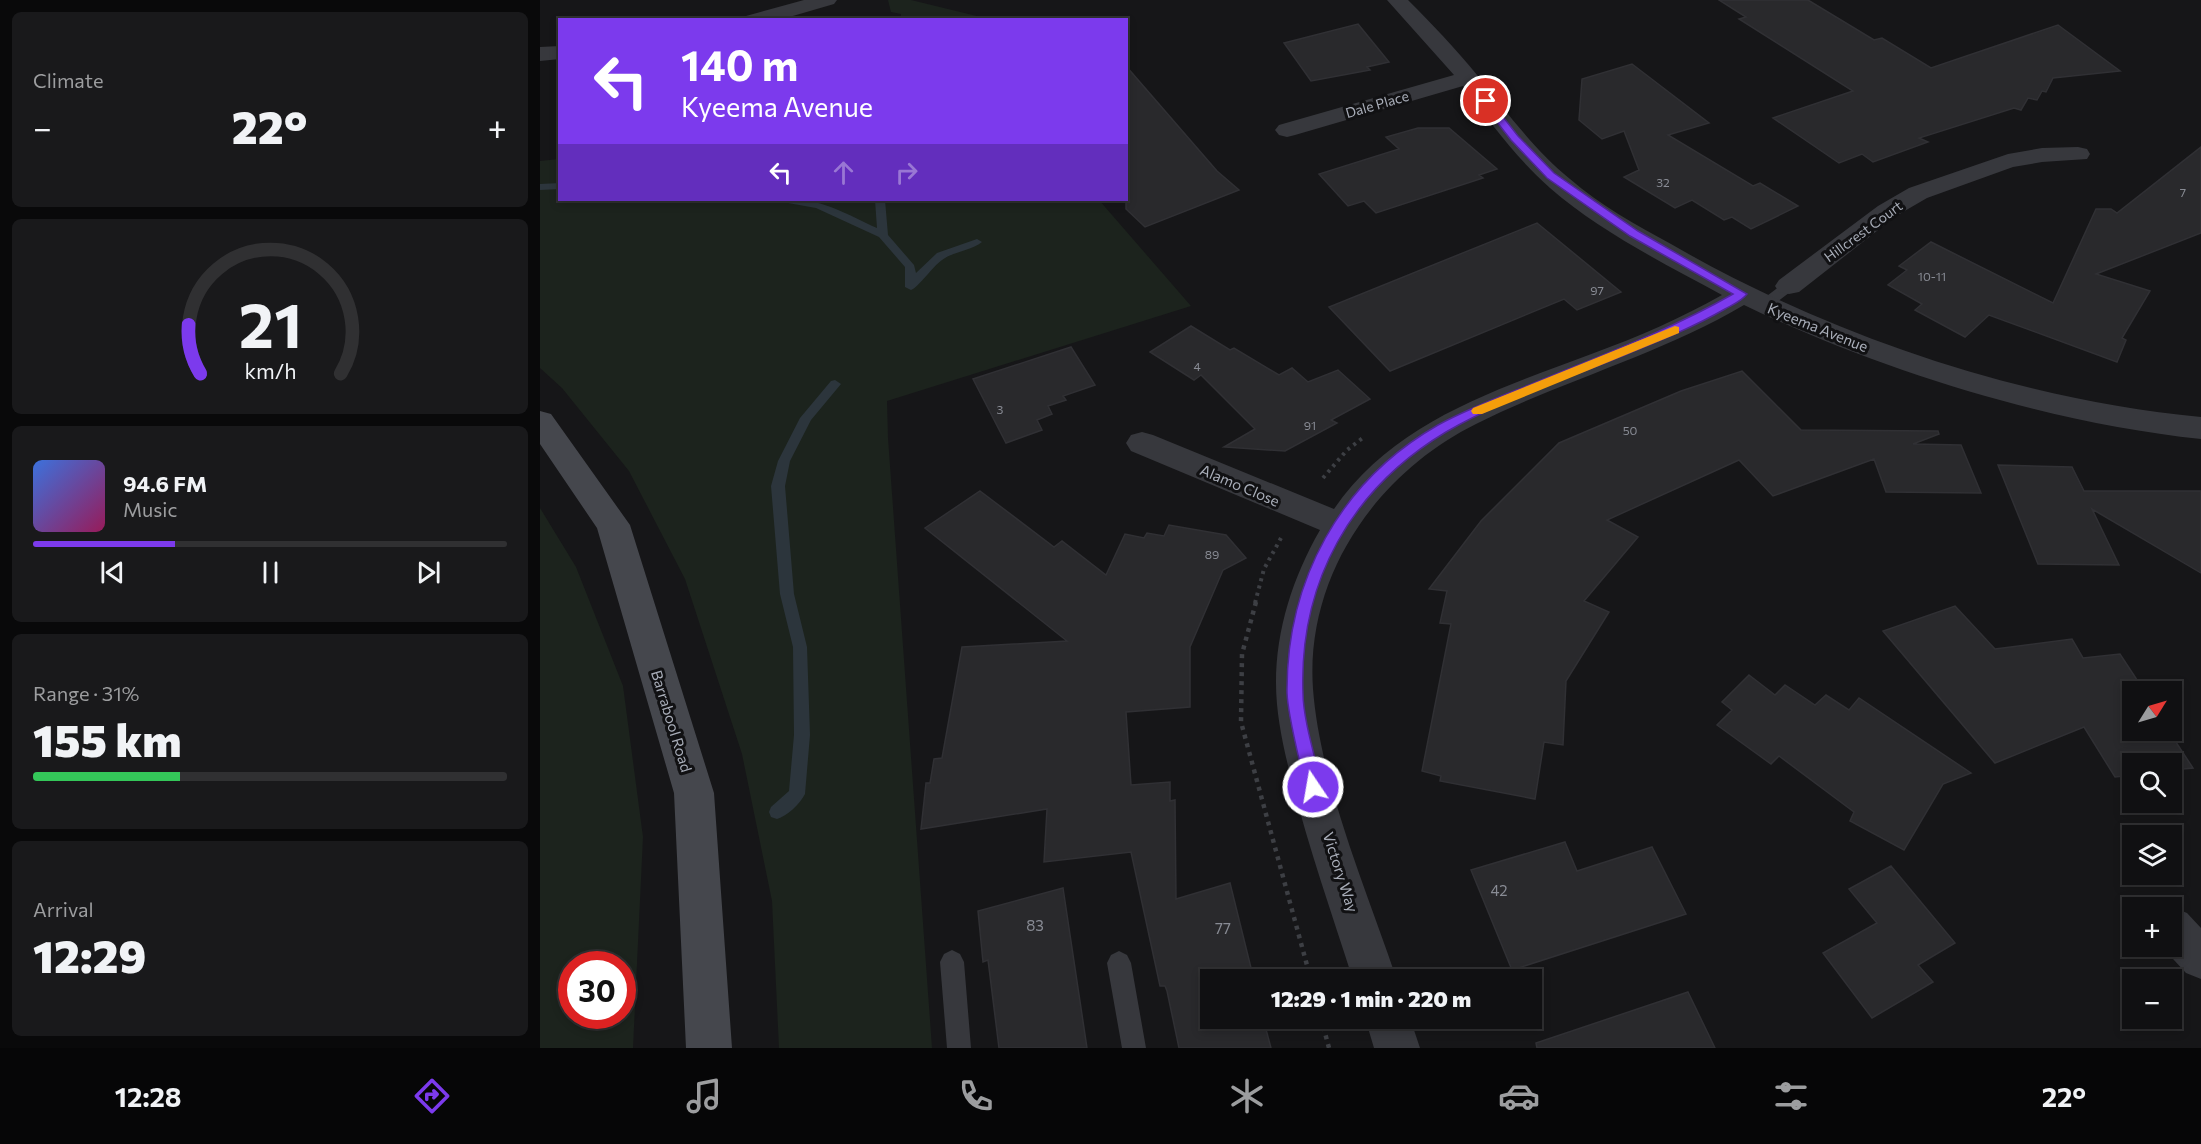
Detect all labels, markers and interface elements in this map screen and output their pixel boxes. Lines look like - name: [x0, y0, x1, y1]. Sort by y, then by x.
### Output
- text: 140 m: [681, 38, 798, 90]
- icon: left: [582, 42, 660, 120]
- text: Climate: [33, 68, 103, 92]
- pin: [1460, 75, 1511, 126]
- icon: arrive: [1469, 84, 1502, 117]
- street label: Dale Place: [1343, 87, 1411, 121]
- text: Kyeema Avenue: [681, 90, 873, 123]
- text: 22°: [232, 98, 308, 153]
- text: −: [33, 106, 52, 147]
- text: +: [488, 106, 507, 147]
- icon: left: [764, 156, 797, 189]
- icon: ahead: [827, 156, 860, 189]
- icon: right: [890, 156, 923, 189]
- house number: 32: [1656, 175, 1670, 189]
- house number: 7: [2180, 185, 2186, 199]
- street label: Hillcrest Court: [1820, 197, 1906, 265]
- house number: 10-11: [1918, 269, 1946, 283]
- house number: 97: [1590, 283, 1604, 297]
- text: 21: [238, 285, 302, 361]
- street label: Kyeema Avenue: [1765, 299, 1871, 355]
- text: km/h: [244, 357, 296, 383]
- house number: 4: [1193, 359, 1201, 373]
- house number: 3: [997, 402, 1004, 416]
- house number: 91: [1304, 418, 1316, 432]
- house number: 50: [1623, 423, 1638, 437]
- street label: Alamo Close: [1198, 460, 1283, 510]
- text: 94.6 FM: [123, 470, 207, 497]
- text: Music: [123, 497, 177, 521]
- house number: 89: [1205, 547, 1219, 561]
- icon: previous: [96, 556, 129, 589]
- icon: pause: [254, 556, 287, 589]
- icon: next: [412, 556, 445, 589]
- street label: Barrabool Road: [648, 668, 696, 774]
- text: Range · 31%: [33, 681, 139, 705]
- north arrow: [2122, 681, 2182, 741]
- map controls: [2122, 681, 2182, 1029]
- text: 155 km: [33, 711, 181, 766]
- button: search: [2122, 753, 2182, 813]
- position arrow: [1281, 755, 1345, 819]
- button: layers: [2122, 825, 2182, 885]
- street label: Victory Way: [1320, 830, 1362, 915]
- house number: 42: [1490, 881, 1508, 899]
- text: Arrival: [33, 897, 94, 921]
- button: +: [2122, 897, 2182, 957]
- house number: 83: [1026, 916, 1044, 934]
- house number: 77: [1215, 919, 1231, 937]
- text: 12:29: [33, 927, 146, 982]
- speed limit sign: 30: [558, 951, 636, 1029]
- button: −: [2122, 969, 2182, 1029]
- text: 12:29 · 1 min · 220 m: [1271, 985, 1471, 1012]
- icon: directions: [411, 1075, 453, 1117]
- icon: music: [683, 1075, 725, 1117]
- icon: phone: [955, 1075, 997, 1117]
- icon: climate: [1226, 1075, 1268, 1117]
- icon: car: [1498, 1075, 1540, 1117]
- icon: filters: [1770, 1075, 1812, 1117]
- text: 12:28: [115, 1080, 181, 1113]
- text: 22°: [2042, 1080, 2086, 1113]

